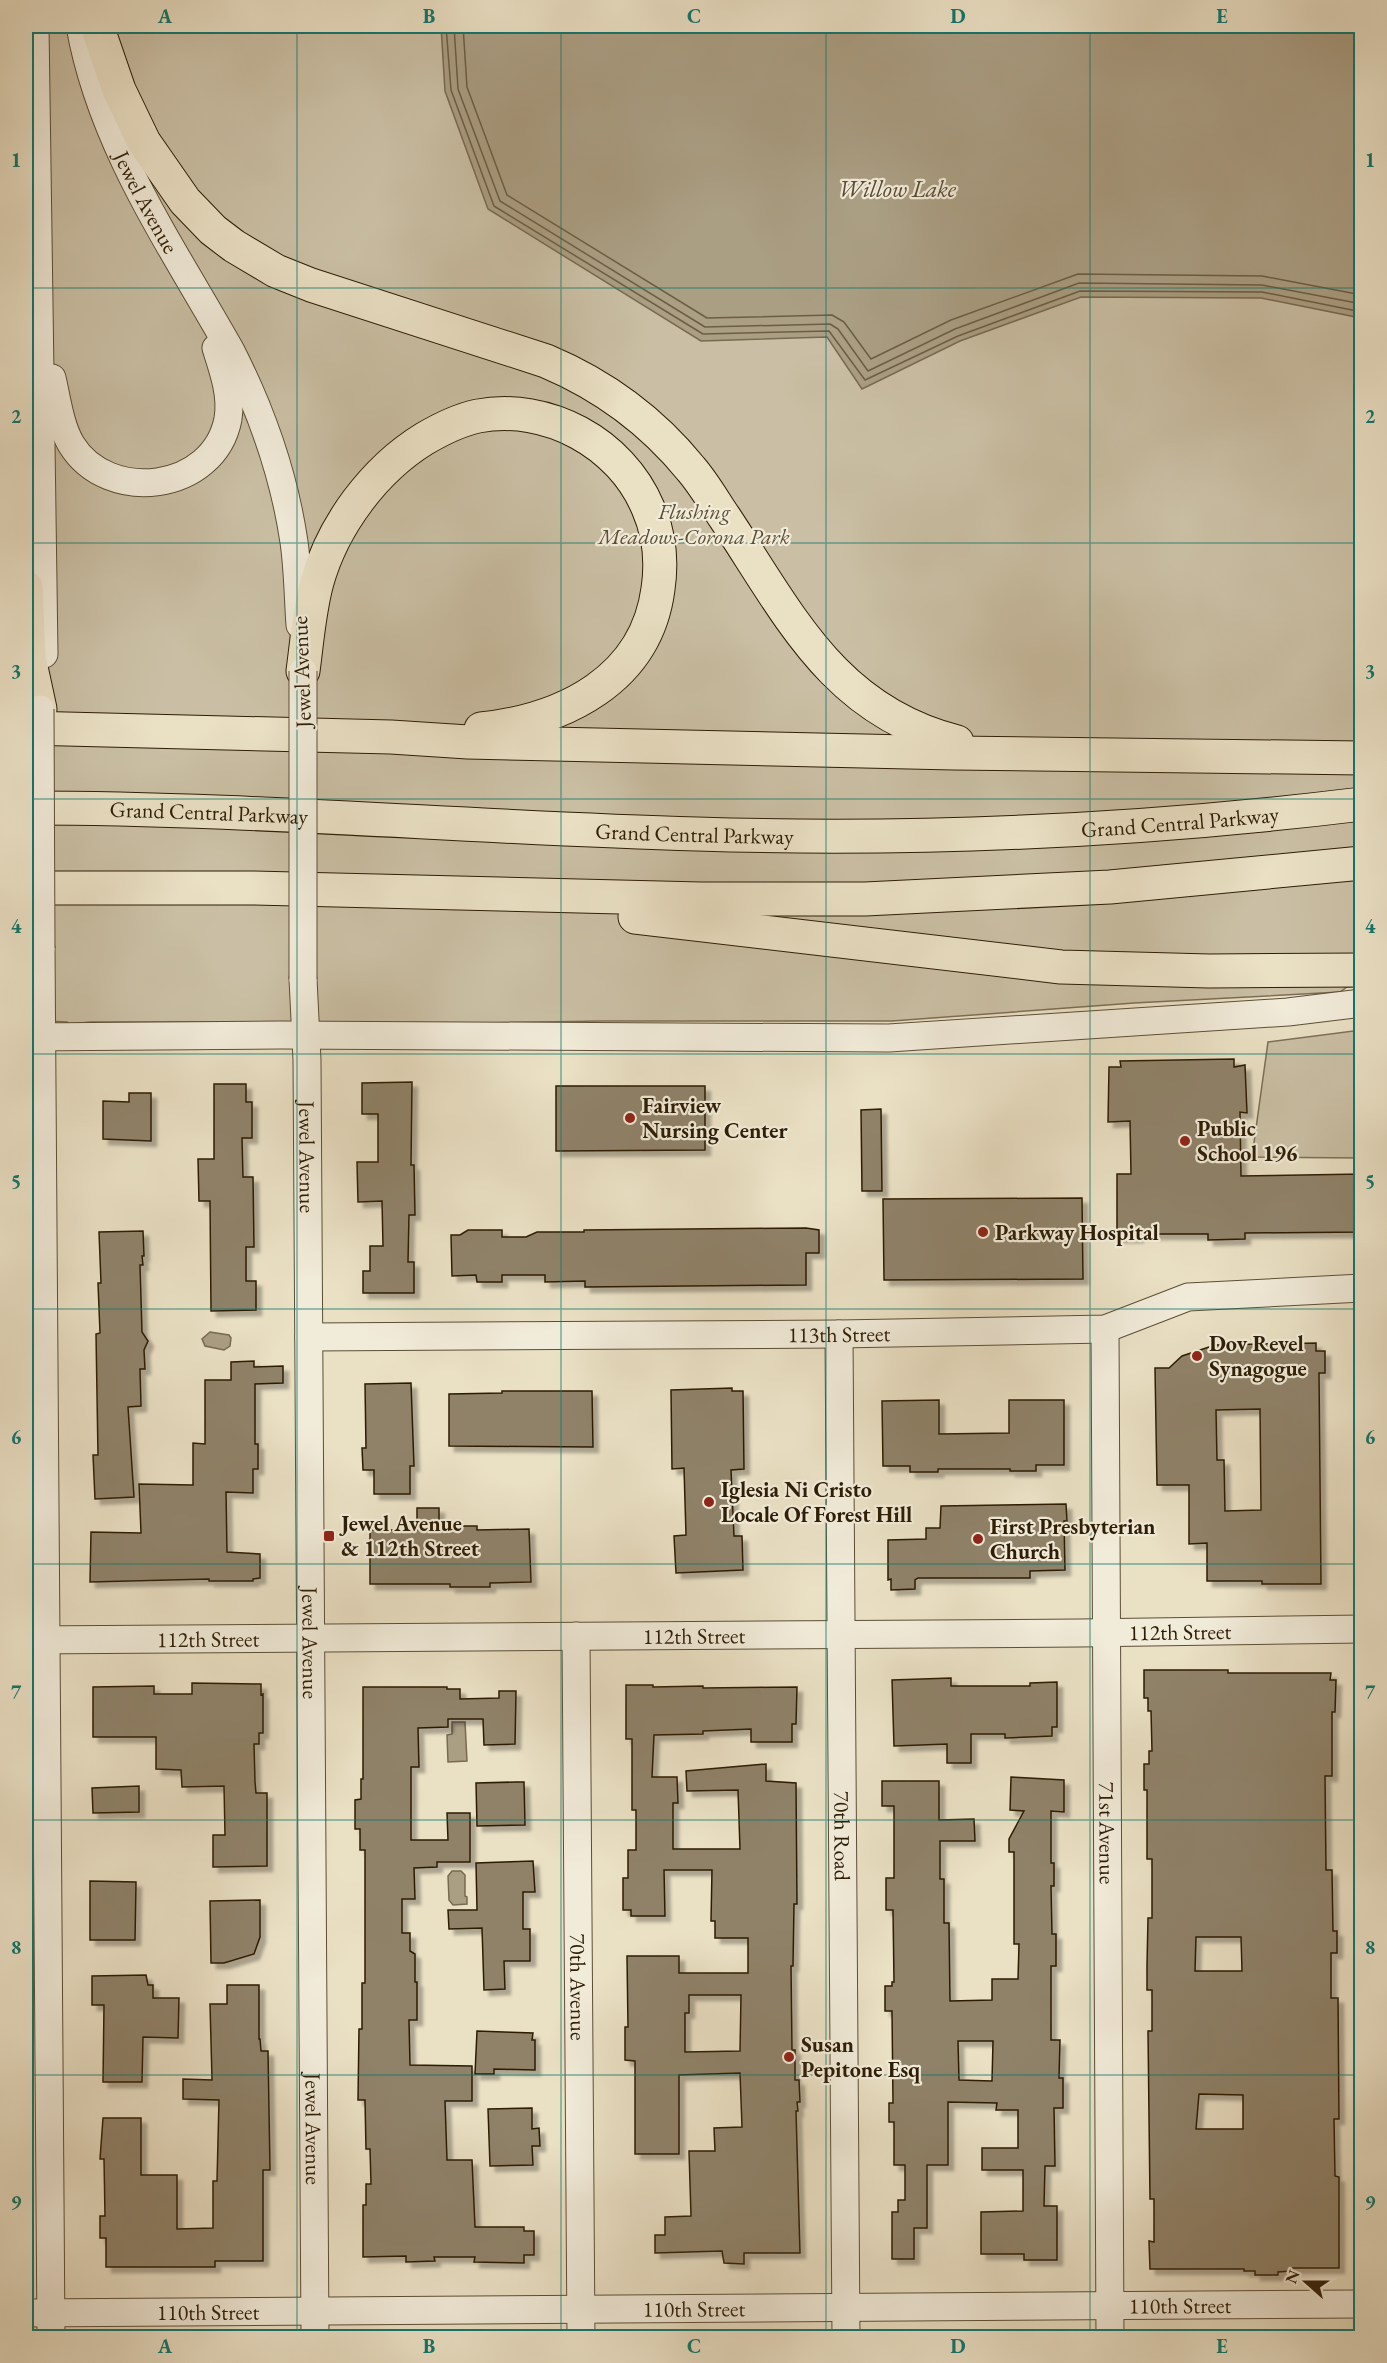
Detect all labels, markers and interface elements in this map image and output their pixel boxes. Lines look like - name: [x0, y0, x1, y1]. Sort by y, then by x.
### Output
- text: A: [157, 3, 173, 29]
- text: B: [423, 3, 435, 29]
- text: C: [687, 3, 701, 29]
- text: D: [950, 3, 966, 29]
- text: E: [1216, 3, 1228, 29]
- street label: Jewel Avenue: [106, 145, 185, 259]
- text: 1: [11, 147, 21, 173]
- text: 1: [1365, 147, 1375, 173]
- water label: Willow Lake: [838, 173, 957, 204]
- text: 2: [11, 403, 22, 429]
- text: 2: [1365, 403, 1376, 429]
- park label: Flushing Meadows-Corona Park: [596, 497, 790, 551]
- street label: Jewel Avenue: [285, 615, 318, 730]
- text: 3: [11, 658, 21, 684]
- text: 3: [1365, 658, 1375, 684]
- street label: Grand Central Parkway: [109, 795, 309, 831]
- street label: Grand Central Parkway: [1080, 799, 1281, 844]
- street label: Grand Central Parkway: [595, 816, 794, 851]
- text: 4: [11, 913, 22, 939]
- text: 4: [1365, 913, 1376, 939]
- place label: Fairview Nursing Center: [642, 1091, 788, 1145]
- street label: Jewel Avenue: [292, 1099, 322, 1213]
- marker: Fairview Nursing Center: [623, 1111, 637, 1125]
- place label: Public School 196: [1197, 1114, 1298, 1168]
- marker: Public School 196: [1178, 1134, 1192, 1148]
- text: 5: [11, 1168, 21, 1194]
- text: 5: [1365, 1168, 1375, 1194]
- place label: Parkway Hospital: [995, 1218, 1159, 1247]
- marker: Parkway Hospital: [976, 1225, 990, 1239]
- street label: 113th Street: [788, 1319, 891, 1349]
- place label: Dov Revel Synagogue: [1209, 1329, 1307, 1383]
- marker: Dov Revel Synagogue: [1190, 1349, 1204, 1363]
- text: 6: [11, 1424, 22, 1450]
- text: 6: [1365, 1424, 1376, 1450]
- place label: Iglesia Ni Cristo Locale Of Forest Hill: [721, 1475, 912, 1529]
- marker: Iglesia Ni Cristo Locale Of Forest Hill: [702, 1495, 716, 1509]
- place label: Jewel Avenue & 112th Street: [339, 1509, 480, 1563]
- place label: First Presbyterian Church: [990, 1512, 1156, 1566]
- marker: Jewel Avenue & 112th Street: [322, 1529, 336, 1543]
- marker: First Presbyterian Church: [971, 1532, 985, 1546]
- street label: Jewel Avenue: [295, 1585, 325, 1699]
- street label: 112th Street: [1128, 1617, 1232, 1647]
- street label: 112th Street: [643, 1621, 746, 1651]
- street label: 112th Street: [157, 1624, 260, 1654]
- text: 7: [11, 1679, 22, 1705]
- text: 7: [1365, 1679, 1376, 1705]
- street label: 71st Avenue: [1092, 1782, 1122, 1885]
- street label: 70th Road: [827, 1791, 857, 1882]
- street label: 70th Avenue: [563, 1933, 593, 2041]
- text: 8: [11, 1934, 21, 1960]
- text: 8: [1365, 1934, 1375, 1960]
- place label: Susan Pepitone Esq: [801, 2030, 920, 2084]
- marker: Susan Pepitone Esq: [782, 2050, 796, 2064]
- street label: Jewel Avenue: [298, 2071, 328, 2185]
- text: 9: [11, 2189, 22, 2215]
- text: 9: [1365, 2189, 1376, 2215]
- north arrow: [1276, 2252, 1336, 2312]
- text: N: [1280, 2267, 1305, 2287]
- street label: 110th Street: [1128, 2291, 1232, 2321]
- street label: 110th Street: [643, 2294, 746, 2324]
- street label: 110th Street: [157, 2297, 260, 2327]
- text: A: [157, 2333, 173, 2359]
- text: B: [423, 2333, 435, 2359]
- text: C: [687, 2333, 701, 2359]
- text: D: [950, 2333, 966, 2359]
- text: E: [1216, 2333, 1228, 2359]

